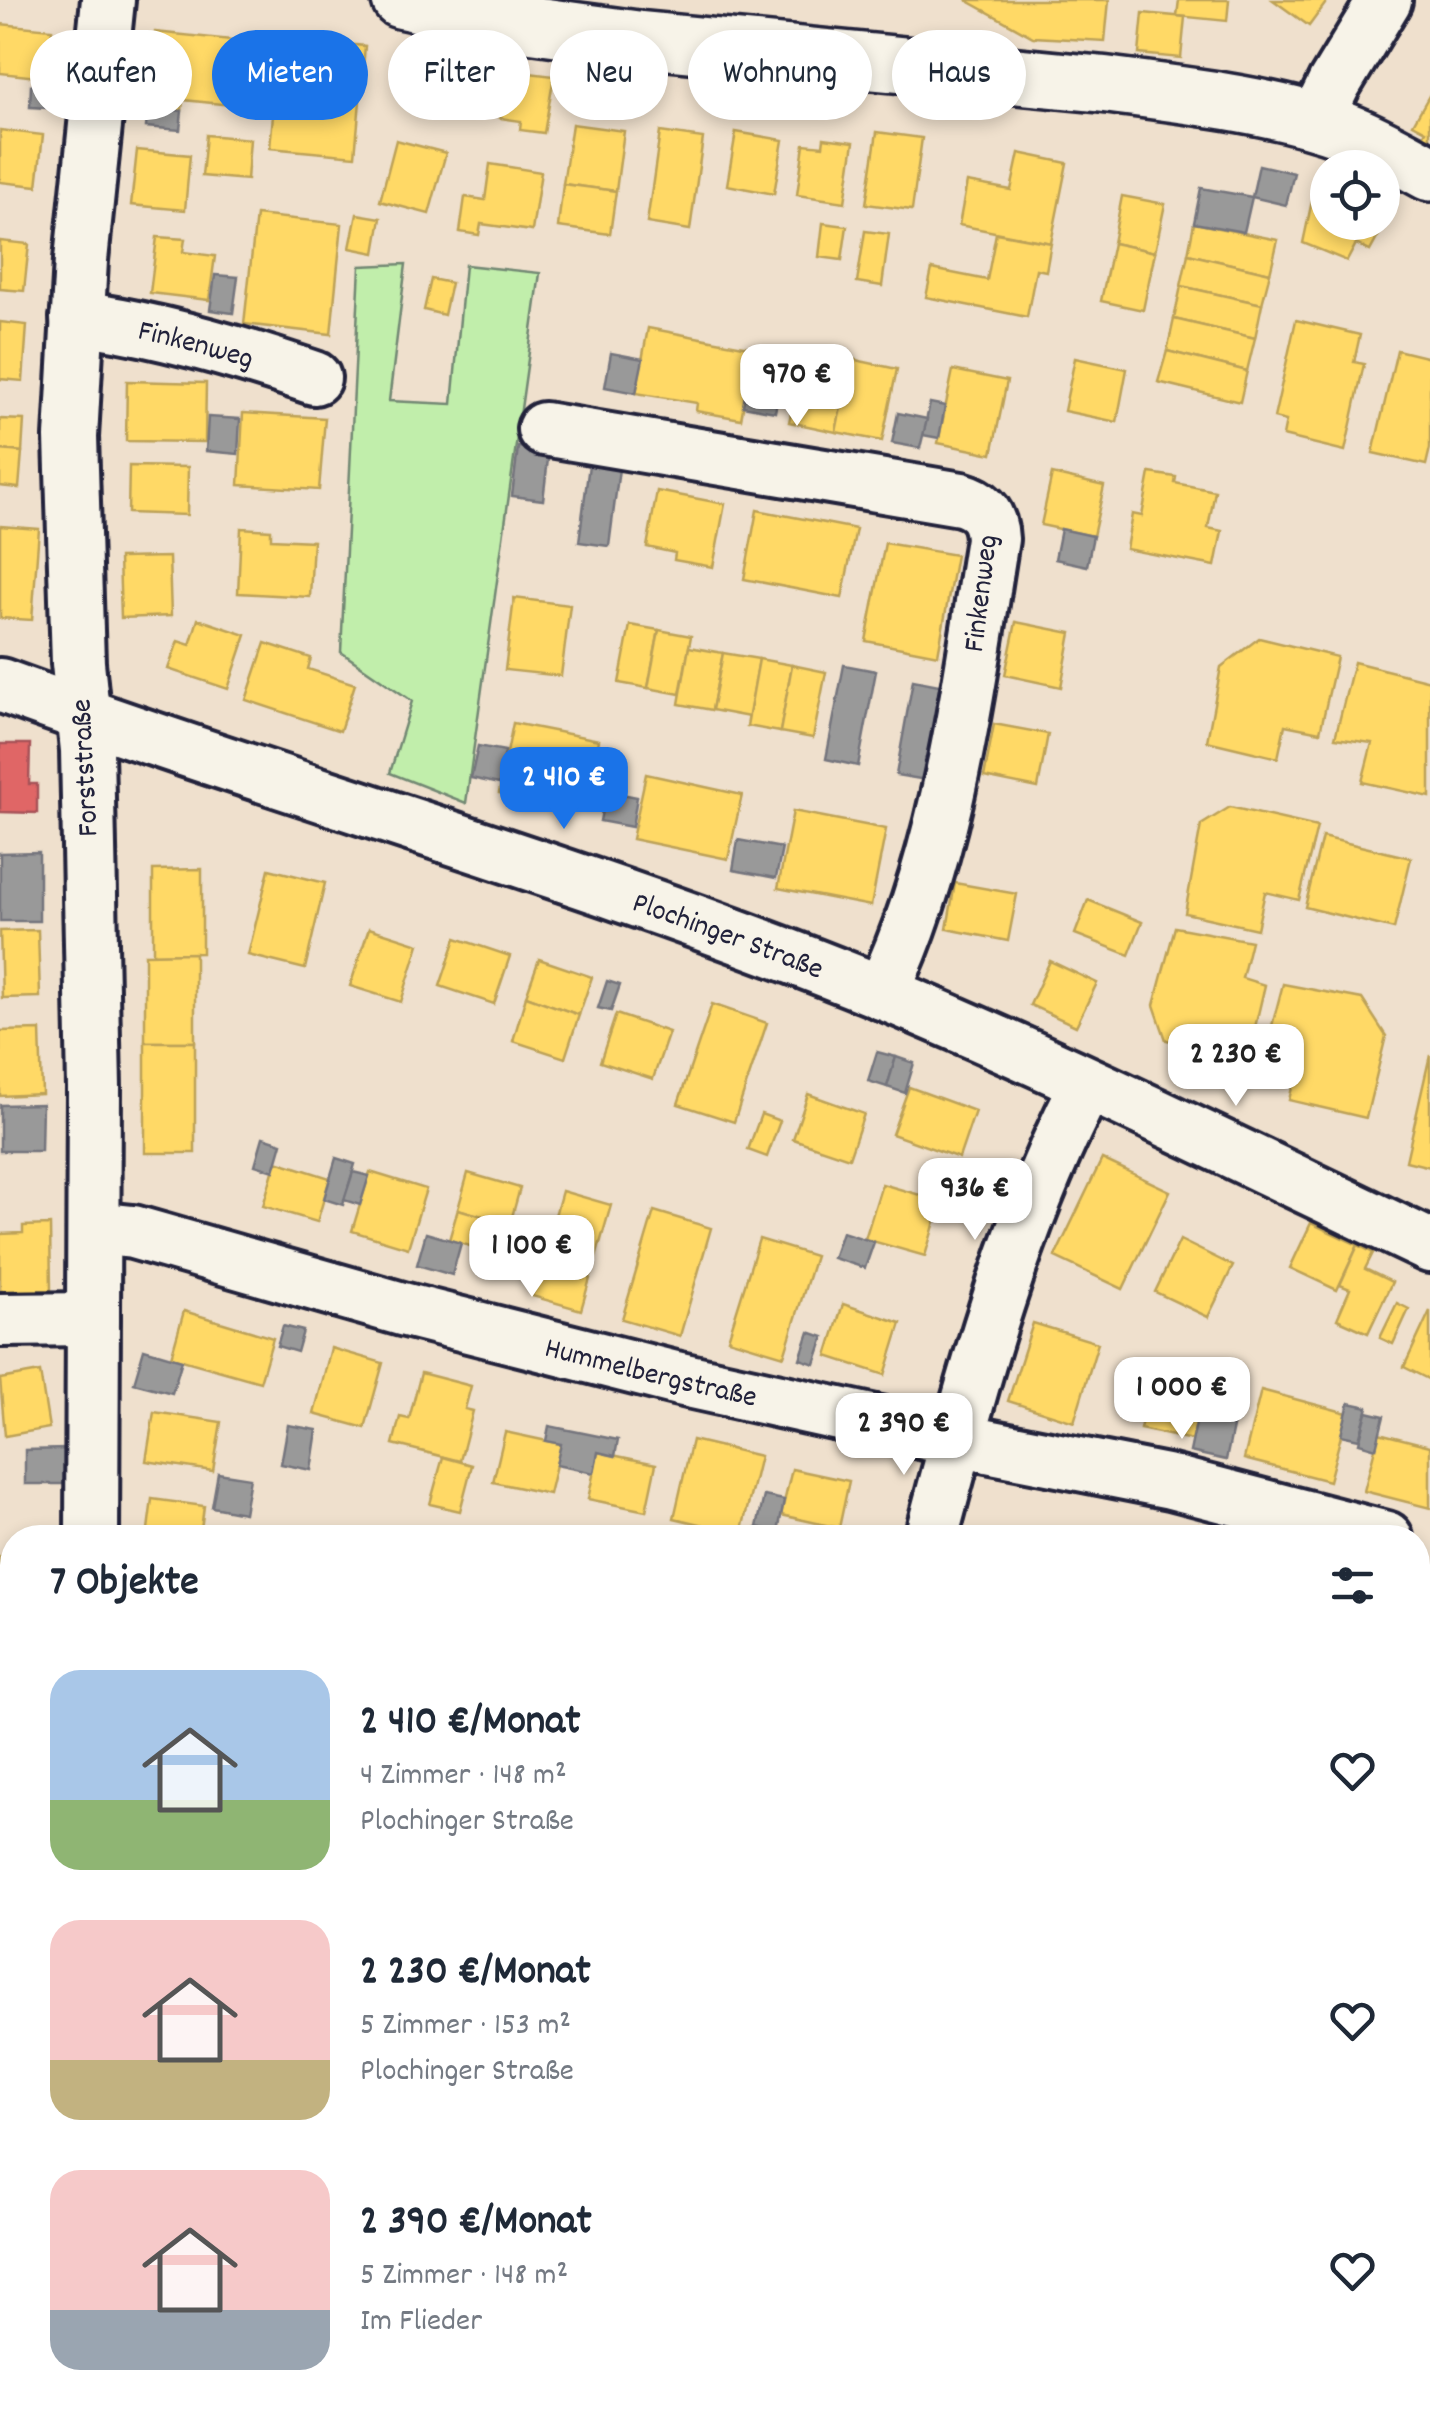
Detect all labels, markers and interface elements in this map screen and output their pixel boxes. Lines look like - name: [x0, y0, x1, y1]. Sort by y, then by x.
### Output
- chip: Kaufen: [30, 30, 192, 120]
- chip: Mieten: [212, 30, 368, 120]
- chip: Filter: [388, 30, 530, 120]
- chip: Neu: [550, 30, 668, 120]
- chip: Wohnung: [688, 30, 872, 120]
- chip: Haus: [892, 30, 1026, 120]
- map controls: [1310, 150, 1400, 240]
- button: locate: [1310, 150, 1400, 240]
- street label: Finkenweg: [134, 312, 258, 383]
- pin: 970 €: [727, 344, 867, 429]
- text: 970 €: [762, 353, 832, 399]
- street label: Finkenweg: [955, 532, 1012, 655]
- street label: Forststraße: [62, 698, 113, 838]
- pin: 2 410 €: [472, 747, 656, 832]
- text: 2 410 €: [522, 756, 606, 802]
- street label: Plochinger Straße: [626, 884, 829, 993]
- pin: 2 230 €: [1144, 1024, 1328, 1109]
- text: 2 230 €: [1190, 1033, 1282, 1079]
- pin: 936 €: [905, 1158, 1045, 1243]
- text: 936 €: [940, 1167, 1010, 1213]
- pin: 1 100 €: [440, 1215, 624, 1300]
- text: 1 100 €: [491, 1224, 573, 1270]
- street label: Hummelbergstraße: [540, 1329, 760, 1421]
- pin: 1 000 €: [1090, 1357, 1274, 1442]
- text: 1 000 €: [1136, 1366, 1228, 1412]
- pin: 2 390 €: [812, 1393, 996, 1478]
- text: 2 390 €: [858, 1402, 950, 1448]
- text: 7 Objekte: [50, 1555, 199, 1615]
- icon: filters: [1325, 1558, 1380, 1613]
- text: 2 410 €/Monat: [360, 1694, 580, 1754]
- icon: home: [130, 1710, 250, 1830]
- icon: heart: [1325, 1743, 1380, 1798]
- text: 4 Zimmer · 148 m²: [360, 1754, 567, 1800]
- text: Plochinger Straße: [360, 1800, 574, 1846]
- text: 2 230 €/Monat: [360, 1944, 591, 2004]
- icon: home: [130, 1960, 250, 2080]
- icon: heart: [1325, 1993, 1380, 2048]
- text: 5 Zimmer · 153 m²: [360, 2004, 571, 2050]
- text: Plochinger Straße: [360, 2050, 574, 2096]
- text: 2 390 €/Monat: [360, 2194, 592, 2254]
- icon: home: [130, 2210, 250, 2330]
- icon: heart: [1325, 2243, 1380, 2298]
- text: 5 Zimmer · 148 m²: [360, 2254, 568, 2300]
- text: Im Flieder: [360, 2300, 482, 2346]

